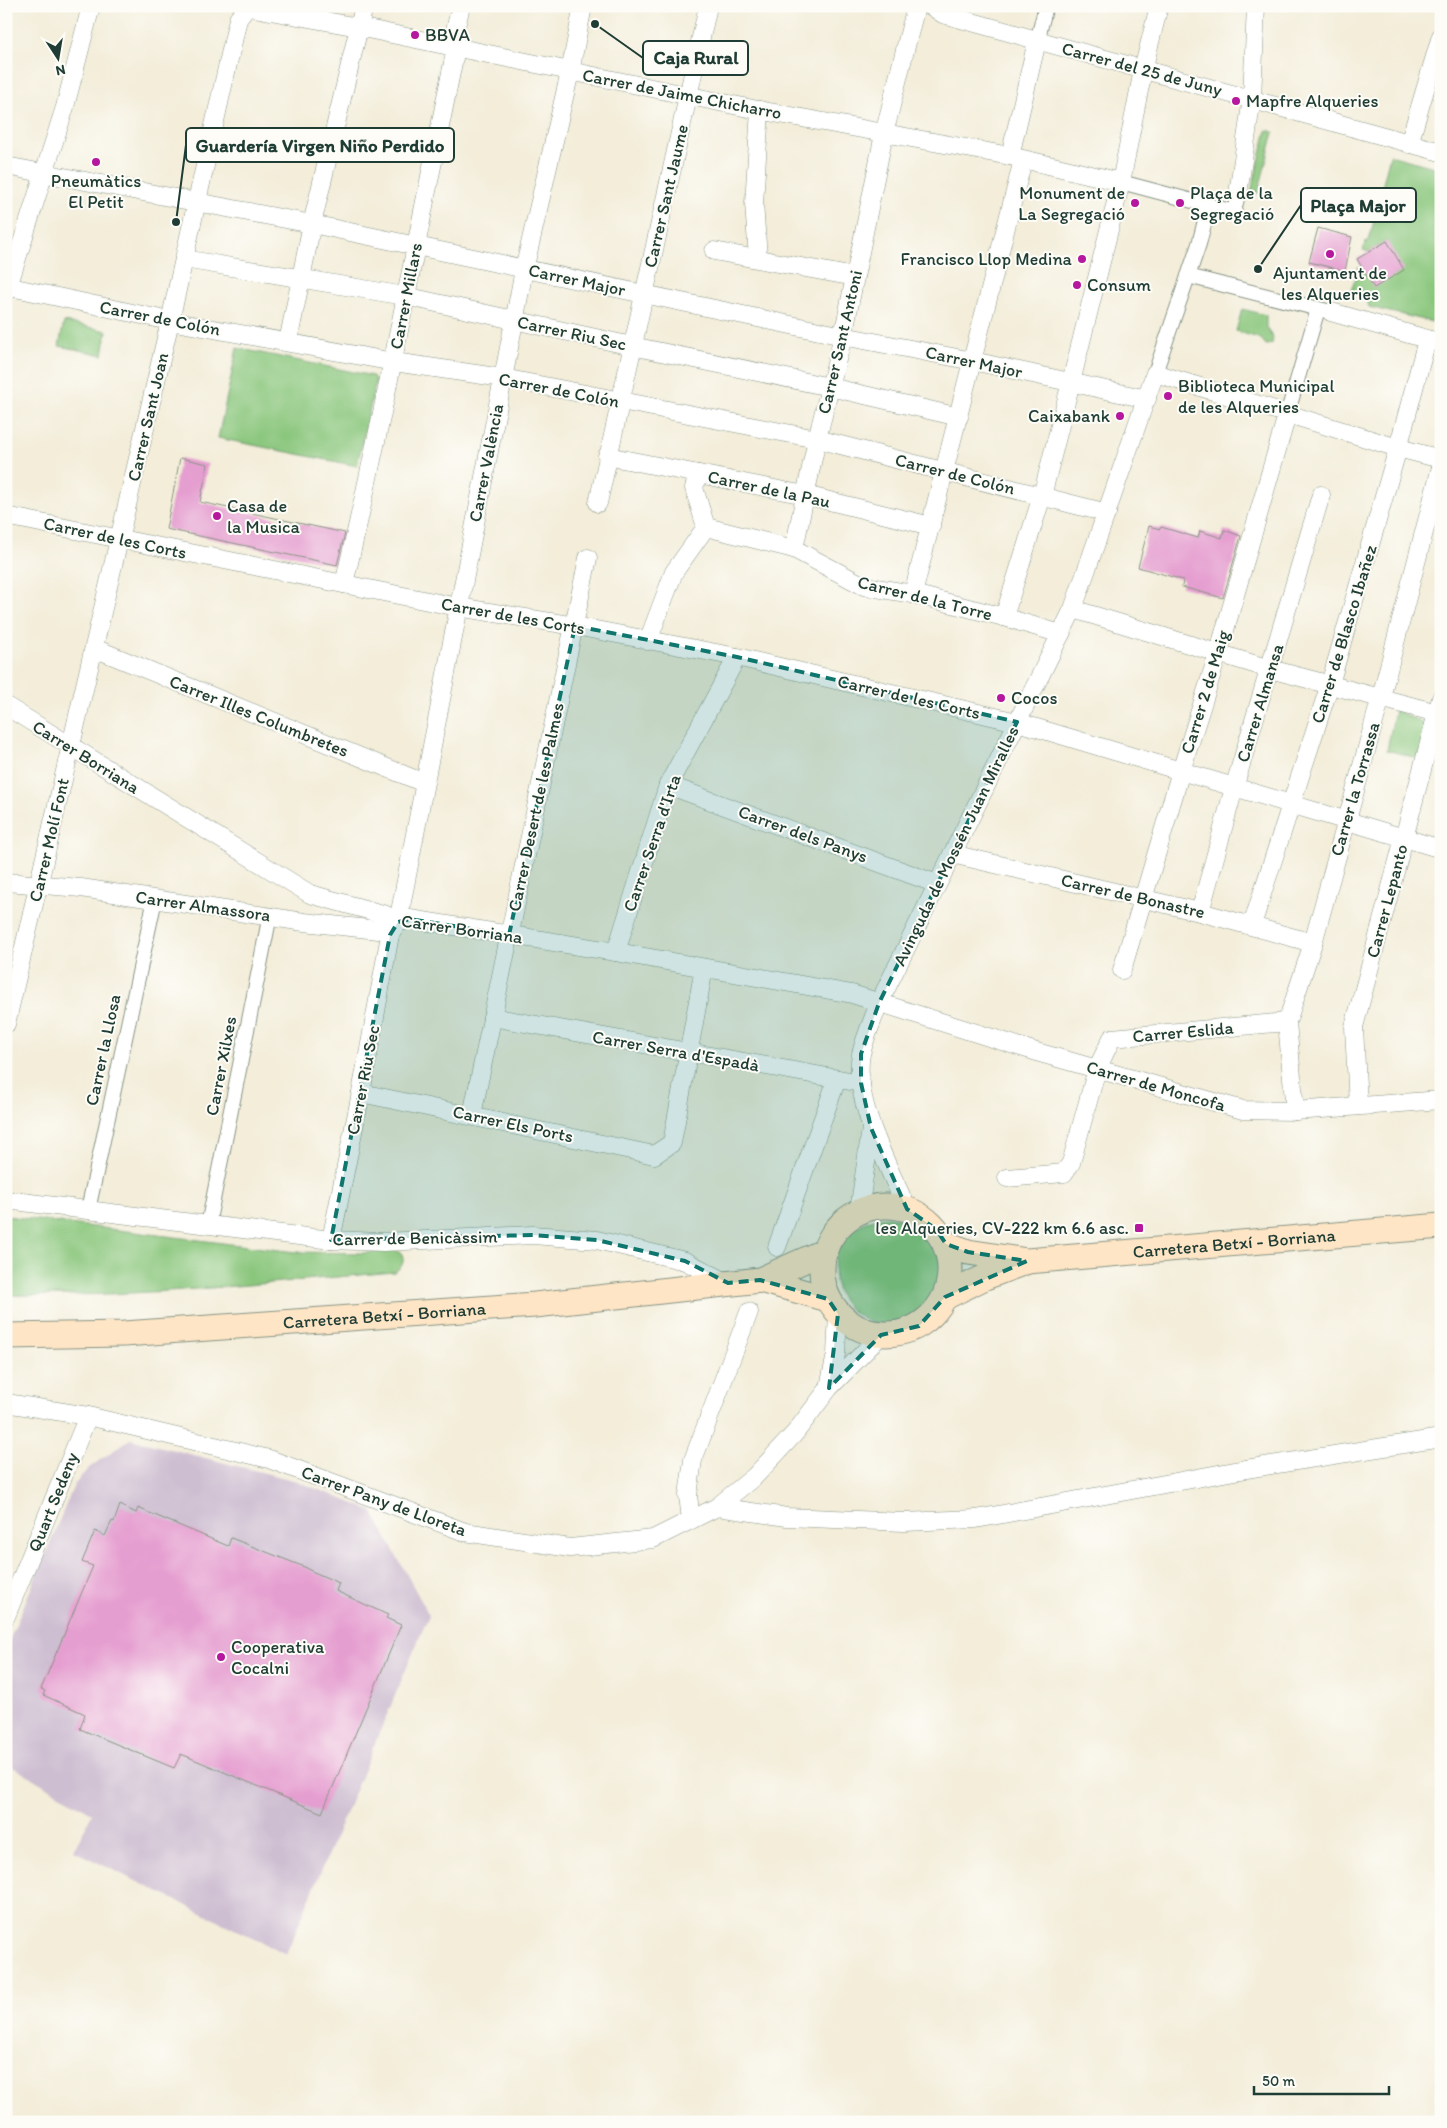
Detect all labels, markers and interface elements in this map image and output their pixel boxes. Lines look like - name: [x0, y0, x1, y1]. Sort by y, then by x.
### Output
- place label: BBVA: [425, 24, 471, 46]
- marker: BBVA: [409, 29, 421, 41]
- north arrow: [32, 32, 82, 82]
- street label: Carrer del 25 de Juny: [1059, 37, 1225, 101]
- callout: Caja Rural: [643, 41, 748, 75]
- text: Caja Rural: [653, 46, 739, 69]
- text: N: [54, 61, 67, 80]
- street label: Carrer de Jaime Chicharro: [580, 64, 784, 124]
- place label: Mapfre Alqueries: [1246, 90, 1378, 112]
- marker: Mapfre Alqueries: [1230, 95, 1242, 107]
- street label: Carrer Sant Jaume: [639, 122, 693, 270]
- callout: Guardería Virgen Niño Perdido: [186, 128, 454, 162]
- text: Guardería Virgen Niño Perdido: [196, 134, 445, 157]
- marker: Pneumàtics El Petit: [90, 156, 102, 168]
- place label: Pneumàtics El Petit: [51, 170, 141, 213]
- place label: Monument de La Segregació: [1018, 182, 1125, 225]
- place label: Plaça de la Segregació: [1190, 182, 1274, 225]
- callout: Plaça Major: [1301, 188, 1416, 222]
- text: Plaça Major: [1310, 194, 1407, 217]
- marker: Monument de La Segregació: [1129, 197, 1141, 209]
- marker: Plaça de la Segregació: [1174, 197, 1186, 209]
- street label: Carrer Millars: [385, 241, 427, 351]
- place label: Francisco Llop Medina: [901, 248, 1073, 270]
- marker: Ajuntament de les Alqueries: [1324, 248, 1336, 260]
- marker: Francisco Llop Medina: [1076, 253, 1088, 265]
- street label: Carrer Major: [527, 259, 628, 301]
- place label: Ajuntament de les Alqueries: [1273, 262, 1387, 305]
- street label: Carrer Sant Antoni: [813, 268, 867, 416]
- place label: Consum: [1087, 274, 1151, 296]
- marker: Consum: [1071, 279, 1083, 291]
- street label: Carrer de Colón: [98, 296, 222, 340]
- street label: Carrer Riu Sec: [515, 311, 629, 355]
- street label: Carrer Major: [924, 341, 1025, 383]
- street label: Carrer Sant Joan: [122, 350, 174, 484]
- street label: Carrer de Colón: [497, 368, 621, 412]
- place label: Biblioteca Municipal de les Alqueries: [1178, 375, 1335, 418]
- marker: Biblioteca Municipal de les Alqueries: [1162, 390, 1174, 402]
- street label: Carrer València: [464, 402, 508, 524]
- place label: Caixabank: [1028, 405, 1111, 427]
- marker: Caixabank: [1114, 410, 1126, 422]
- street label: Carrer de Colón: [893, 448, 1017, 500]
- street label: Carrer de la Pau: [706, 465, 832, 513]
- place label: Casa de la Musica: [227, 495, 301, 538]
- marker: Casa de la Musica: [211, 510, 223, 522]
- street label: Carrer de les Corts: [41, 512, 189, 564]
- street label: Carrer de Blasco Ibañez: [1306, 541, 1382, 726]
- street label: Carrer de la Torre: [855, 571, 995, 625]
- street label: Carrer de les Corts: [439, 593, 587, 639]
- street label: Carrer 2 de Maig: [1176, 627, 1234, 756]
- street label: Carrer Almansa: [1232, 641, 1289, 765]
- street label: Carrer Illes Columbretes: [166, 670, 352, 762]
- street label: Carrer de les Corts: [835, 670, 983, 724]
- place label: Cocos: [1011, 687, 1057, 709]
- marker: Cocos: [995, 692, 1007, 704]
- street label: Carrer Desert de les Palmes: [503, 700, 569, 914]
- street label: Carrer Borriana: [28, 715, 144, 799]
- street label: Carrer la Torrassa: [1325, 719, 1385, 859]
- street label: Avinguda de Mossén Juan Miralles: [888, 722, 1024, 970]
- street label: Carrer Serra d'Irta: [618, 771, 686, 915]
- street label: Carrer Molí Font: [24, 776, 74, 904]
- street label: Carrer dels Panys: [735, 800, 871, 868]
- street label: Carrer Lepanto: [1361, 842, 1413, 960]
- street label: Carrer de Bonastre: [1059, 869, 1207, 923]
- street label: Carrer Almassora: [134, 886, 272, 926]
- street label: Carrer Borriana: [400, 910, 525, 948]
- street label: Carrer la Llosa: [80, 992, 126, 1108]
- street label: Carrer Xilxes: [201, 1014, 241, 1118]
- street label: Carrer Eslida: [1132, 1017, 1235, 1047]
- street label: Carrer Riu Sec: [342, 1023, 384, 1137]
- street label: Carrer Serra d'Espadà: [591, 1025, 762, 1077]
- street label: Carrer de Moncofa: [1084, 1056, 1229, 1117]
- street label: Carrer Els Ports: [451, 1100, 575, 1148]
- place label: les Alqueries, CV-222 km 6.6 asc.: [875, 1217, 1129, 1239]
- marker: les Alqueries, CV-222 km 6.6 asc.: [1133, 1222, 1145, 1234]
- street label: Carretera Betxí - Borriana: [1132, 1224, 1337, 1263]
- street label: Carrer de Benicàssim: [332, 1226, 498, 1250]
- street label: Carretera Betxí - Borriana: [282, 1297, 487, 1334]
- street label: Quart Sedeny: [23, 1448, 83, 1555]
- street label: Carrer Pany de Lloreta: [298, 1461, 470, 1541]
- place label: Cooperativa Cocalni: [231, 1636, 325, 1679]
- marker: Cooperativa Cocalni: [215, 1651, 227, 1663]
- scale bar: [1254, 2063, 1390, 2095]
- text: 50 m: [1262, 2072, 1295, 2090]

